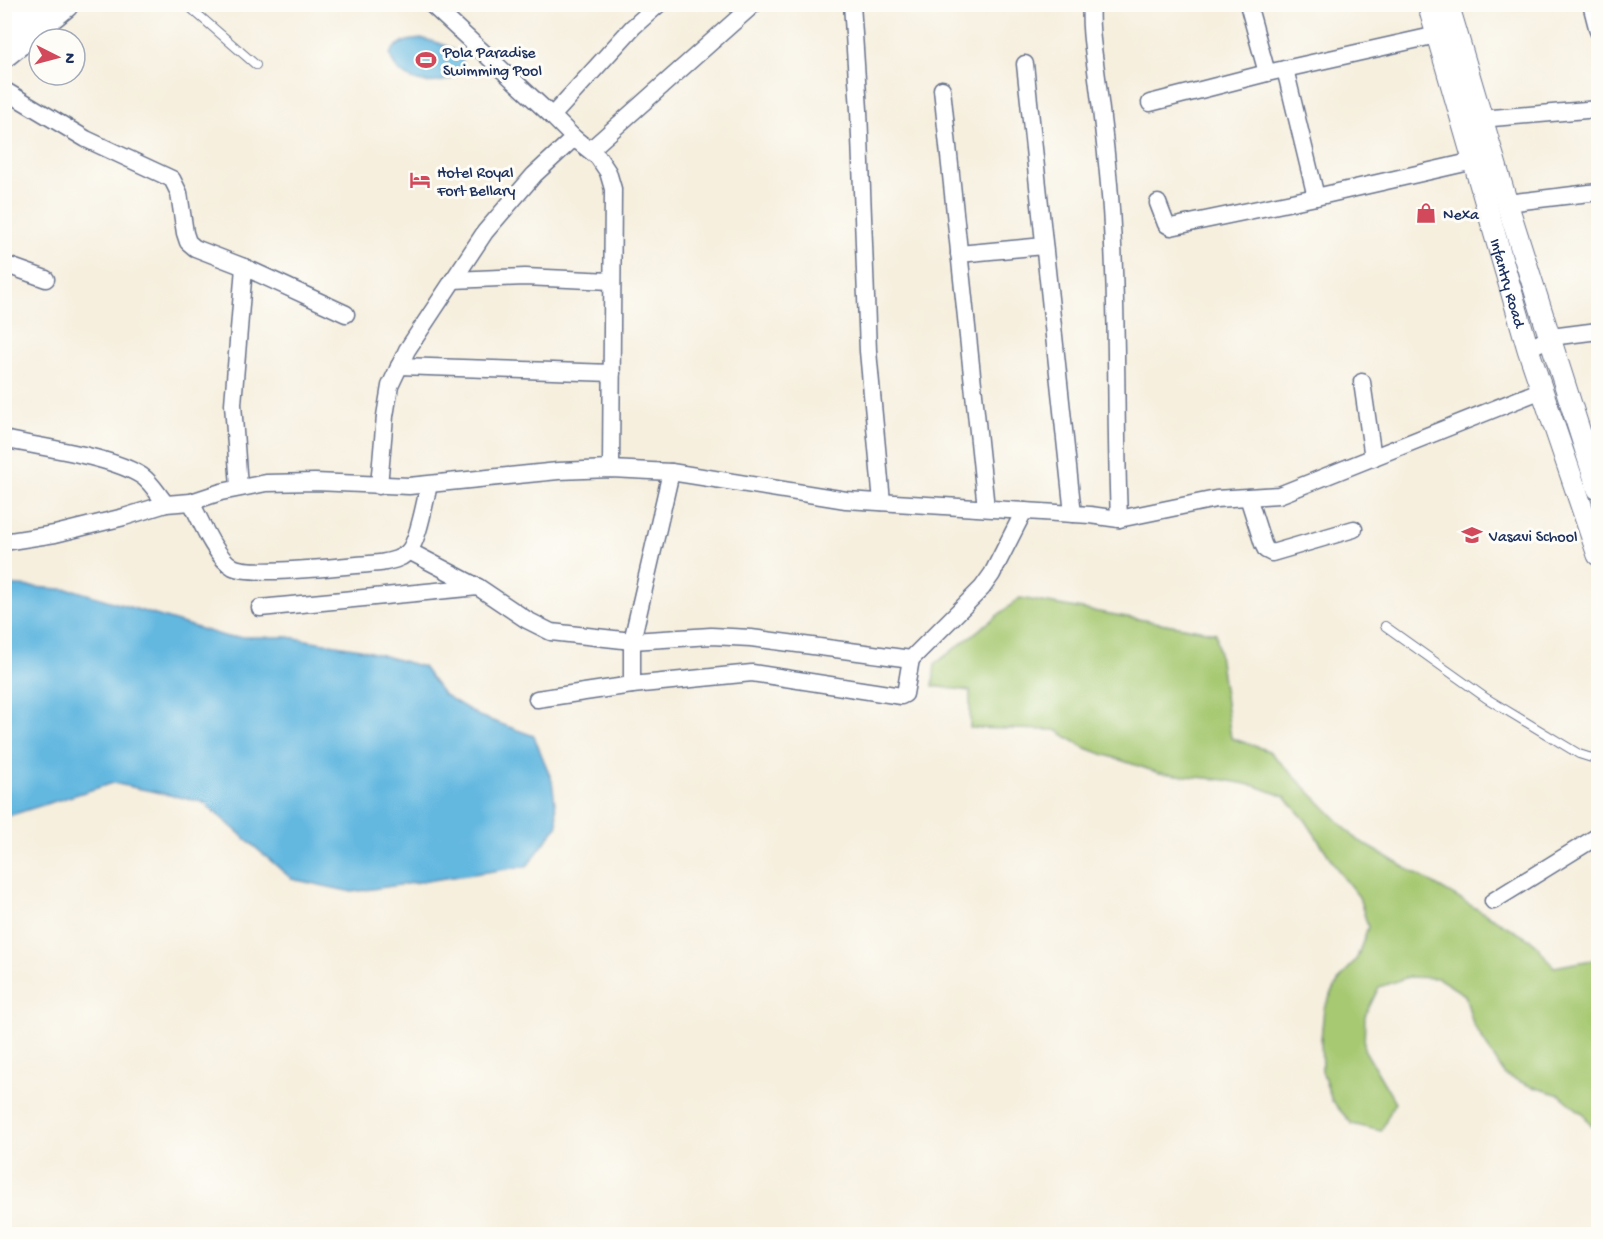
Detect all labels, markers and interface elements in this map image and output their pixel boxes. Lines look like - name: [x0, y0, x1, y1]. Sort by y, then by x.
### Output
- north arrow: [27, 27, 87, 87]
- place label: Pola Paradise Swimming Pool: [442, 45, 542, 82]
- sports icon: Pola Paradise Swimming Pool: [414, 48, 438, 72]
- text: N: [58, 52, 78, 65]
- place label: Hotel Royal Fort Bellary: [436, 165, 516, 202]
- hotel icon: Hotel Royal Fort Bellary: [408, 168, 432, 192]
- shop icon: Nexa: [1414, 201, 1438, 225]
- place label: Nexa: [1443, 207, 1480, 226]
- street label: Infantry Road: [1483, 237, 1528, 332]
- school or university icon: Vasavi School: [1460, 523, 1484, 547]
- place label: Vasavi School: [1488, 529, 1577, 548]

